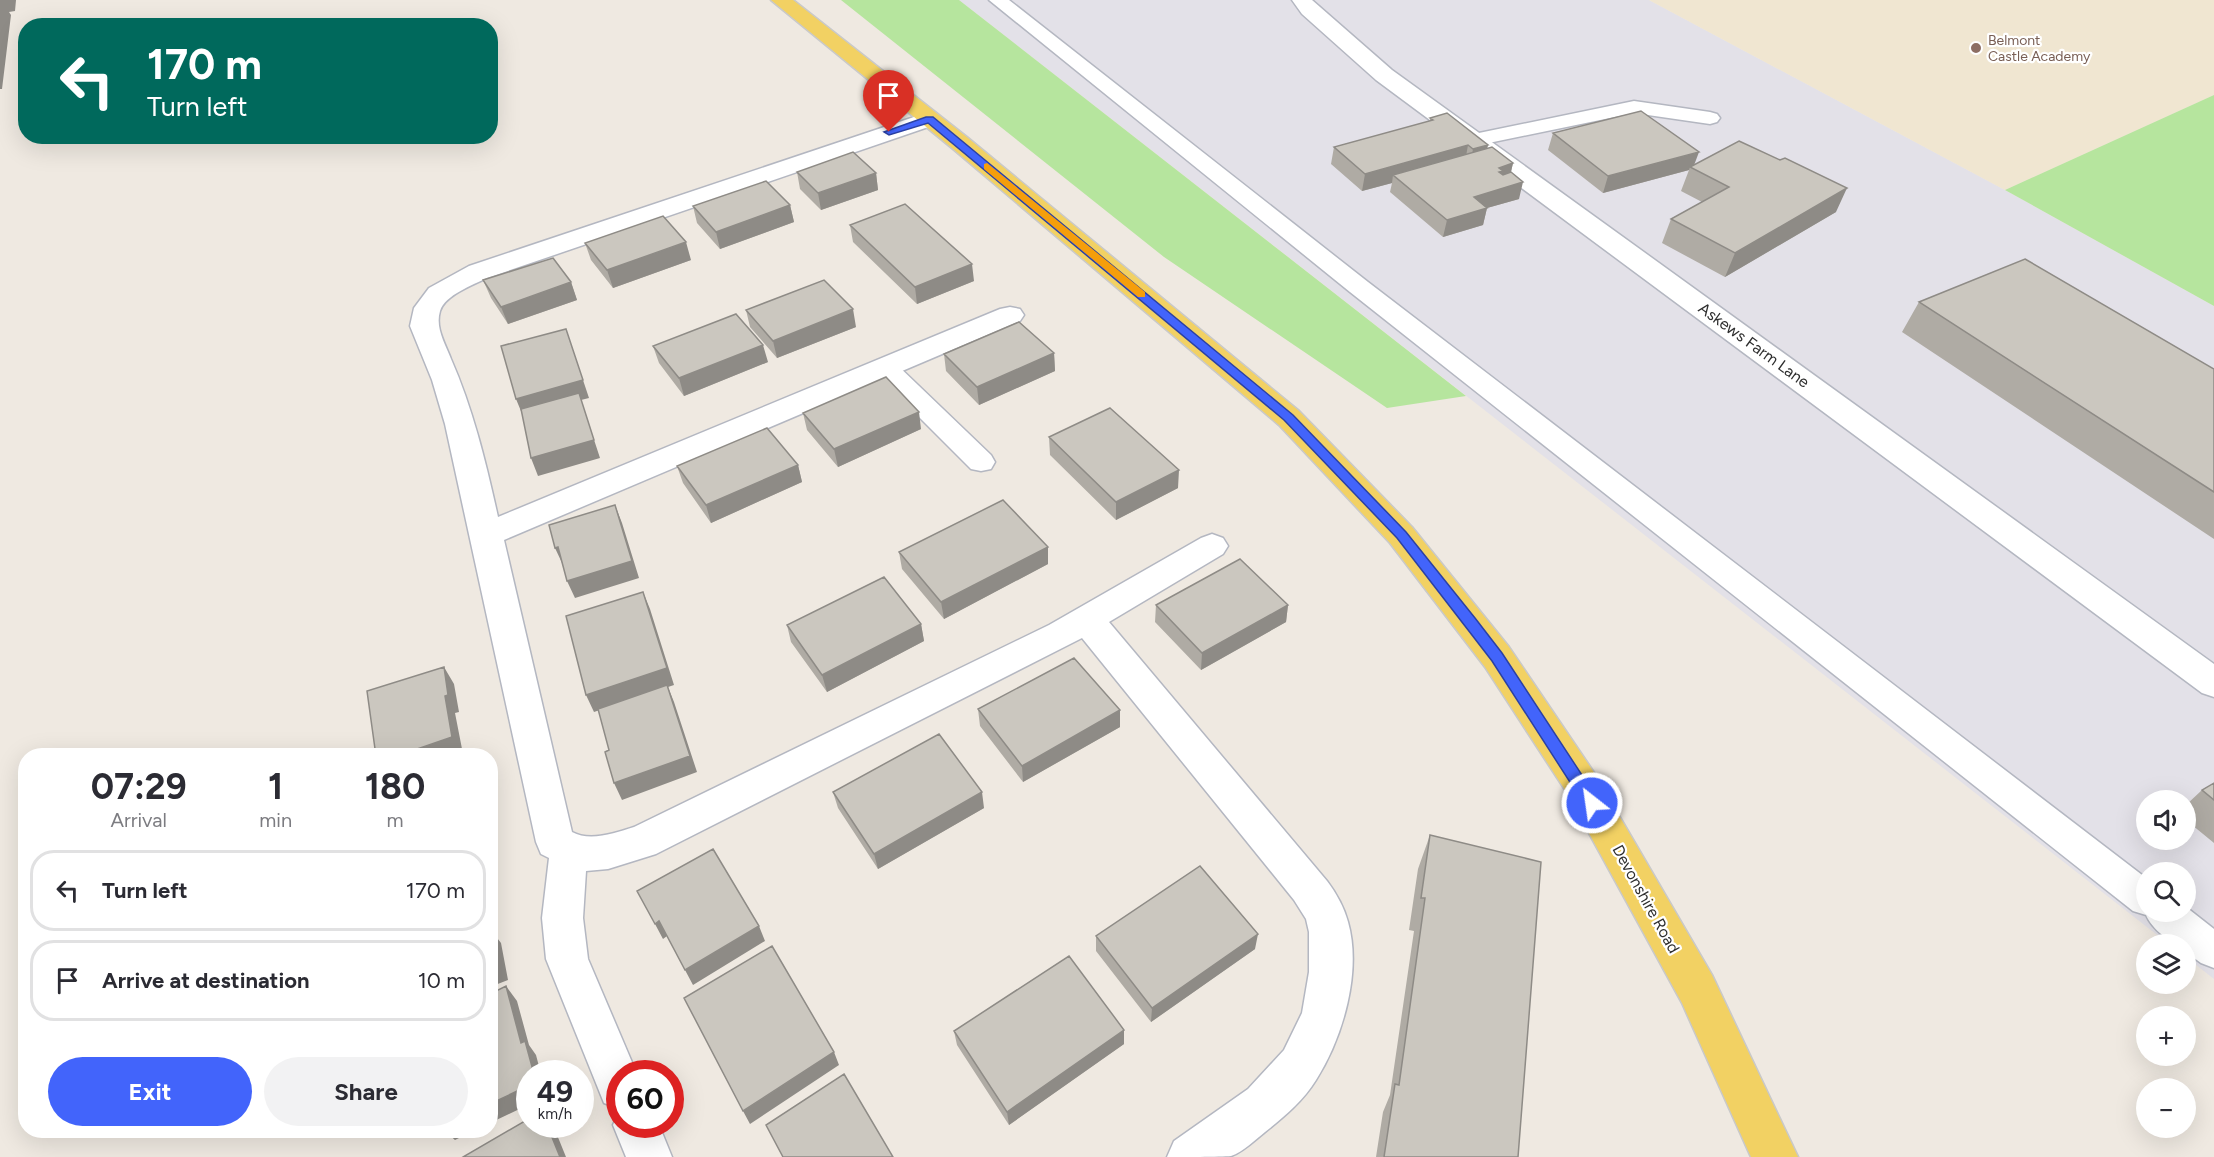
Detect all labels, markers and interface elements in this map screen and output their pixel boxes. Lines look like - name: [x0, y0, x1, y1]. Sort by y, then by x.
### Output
- place label: Belmont Castle Academy: [1988, 32, 2091, 65]
- text: 170 m: [147, 39, 262, 90]
- marker: Belmont Castle Academy: [1969, 41, 1983, 55]
- icon: left: [48, 42, 126, 120]
- pin: [863, 70, 914, 132]
- icon: arrive: [872, 79, 905, 112]
- text: Turn left: [147, 90, 247, 123]
- street label: Askews Farm Lane: [1695, 298, 1813, 392]
- text: 07:29: [91, 765, 187, 808]
- text: 1: [268, 765, 283, 808]
- text: 180: [365, 765, 425, 808]
- position arrow: [1560, 771, 1624, 835]
- map controls: [2136, 790, 2196, 1138]
- button: sound: [2136, 790, 2196, 850]
- text: Arrival: [110, 808, 167, 832]
- text: min: [259, 808, 292, 832]
- text: m: [387, 808, 404, 832]
- street label: Devonshire Road: [1608, 842, 1684, 956]
- button: search: [2136, 862, 2196, 922]
- icon: left: [51, 874, 84, 907]
- text: Turn left: [102, 877, 188, 904]
- text: 170 m: [406, 877, 465, 904]
- button: layers: [2136, 934, 2196, 994]
- icon: arrive: [51, 964, 84, 997]
- text: Arrive at destination: [102, 967, 310, 994]
- text: 10 m: [418, 967, 465, 994]
- button: +: [2136, 1006, 2196, 1066]
- button: Exit: [48, 1057, 252, 1126]
- button: Share: [264, 1057, 468, 1126]
- speed limit sign: 60: [606, 1060, 684, 1138]
- text: 49: [537, 1073, 573, 1110]
- button: −: [2136, 1078, 2196, 1138]
- text: km/h: [538, 1105, 572, 1123]

